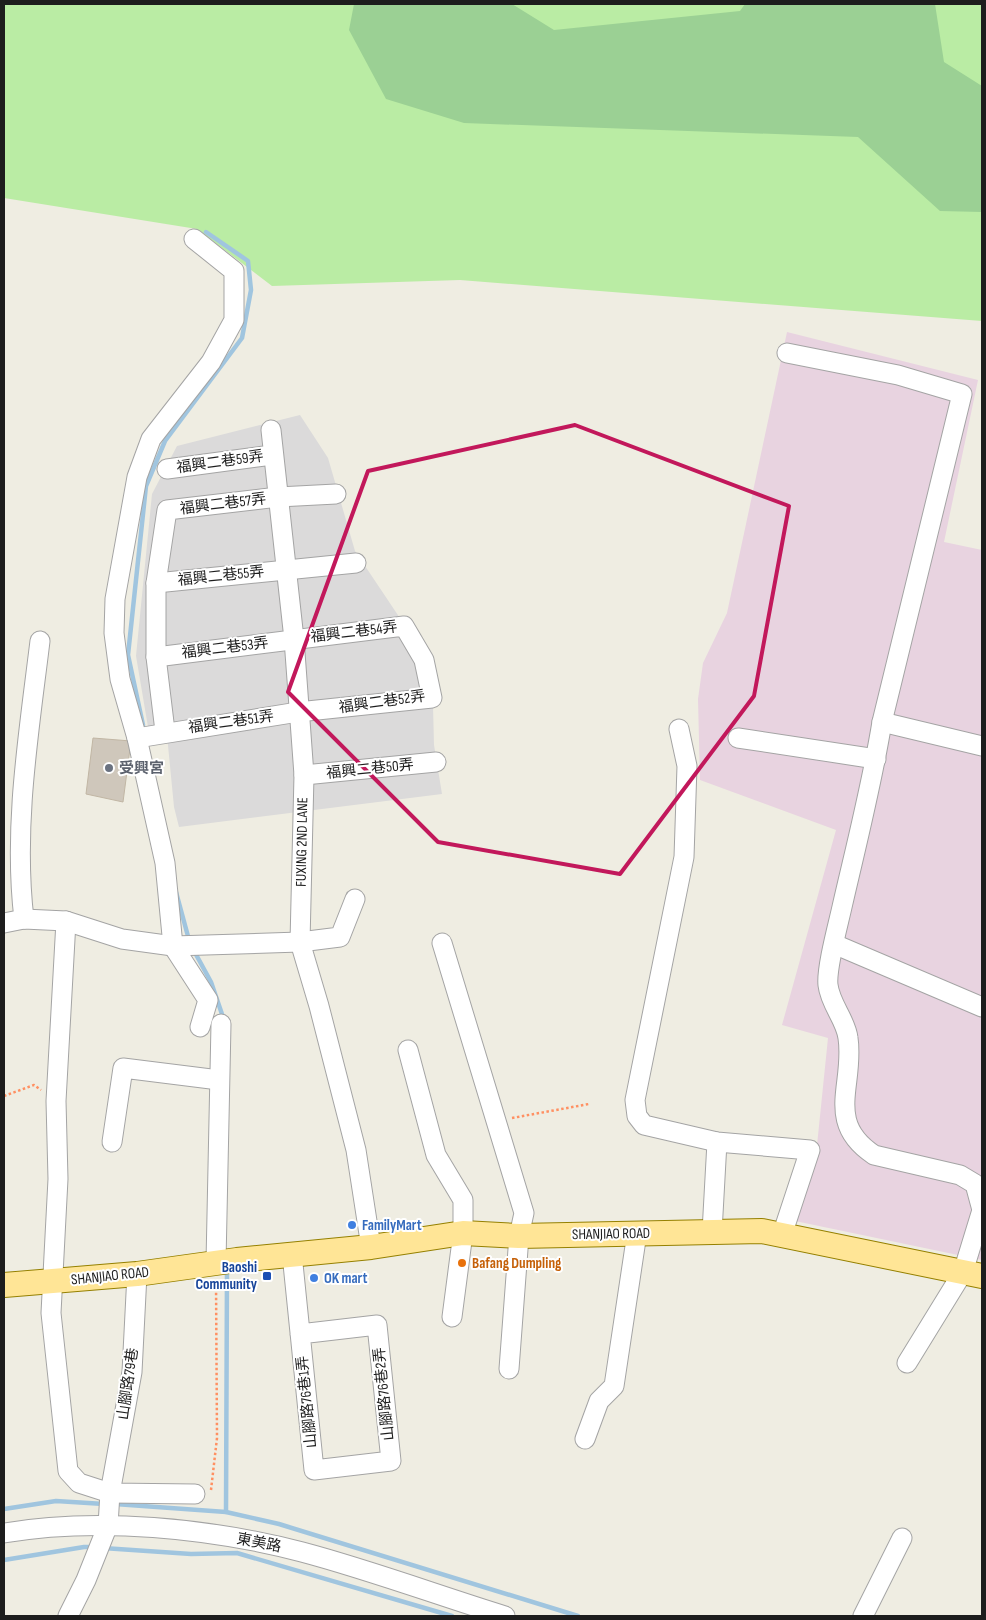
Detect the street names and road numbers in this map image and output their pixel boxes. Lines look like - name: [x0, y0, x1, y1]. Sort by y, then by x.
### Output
- street label: 福興二巷59弄: [175, 446, 265, 478]
- street label: 福興二巷57弄: [179, 489, 267, 519]
- street label: 福興二巷55弄: [177, 562, 265, 590]
- street label: 福興二巷54弄: [309, 617, 399, 647]
- street label: 福興二巷53弄: [181, 633, 269, 663]
- street label: 福興二巷52弄: [338, 687, 426, 717]
- street label: 福興二巷51弄: [187, 707, 275, 737]
- street label: 福興二巷50弄: [325, 755, 415, 783]
- street label: FUXING 2ND LANE: [292, 797, 312, 887]
- street label: SHANJIAO ROAD: [572, 1224, 650, 1244]
- street label: SHANJIAO ROAD: [70, 1262, 150, 1290]
- street label: 山腳路76巷2弄: [370, 1346, 398, 1442]
- street label: 山腳路79巷: [114, 1347, 142, 1421]
- street label: 山腳路76巷1弄: [293, 1355, 321, 1449]
- street label: 東美路: [235, 1529, 283, 1557]

